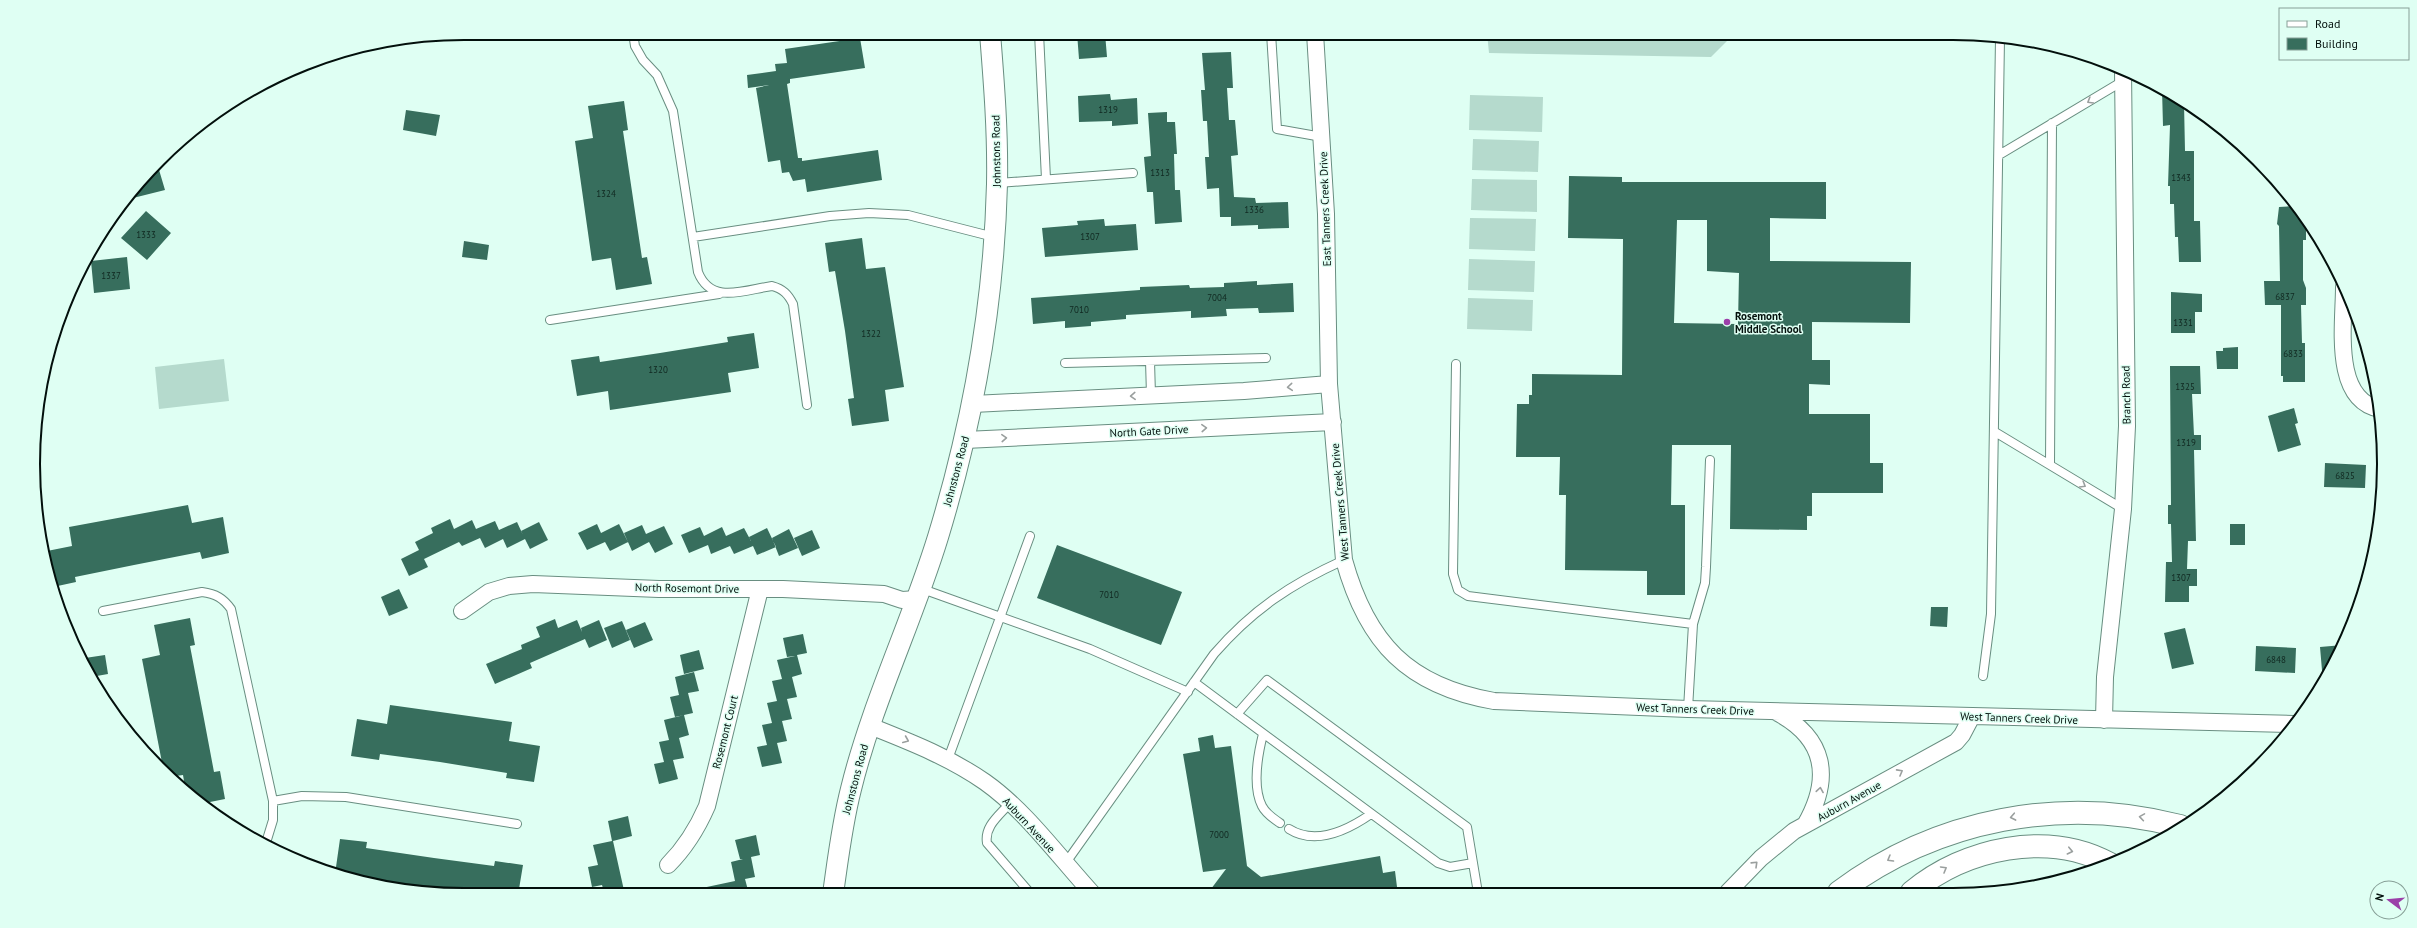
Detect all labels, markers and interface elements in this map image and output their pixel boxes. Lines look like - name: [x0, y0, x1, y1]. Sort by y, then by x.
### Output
- legend: [2279, 8, 2409, 60]
- text: Road: [2315, 16, 2340, 31]
- text: Building: [2315, 36, 2358, 51]
- one-way arrow: [2087, 96, 2094, 103]
- house number: 1319: [1098, 104, 1118, 115]
- street label: Johnstons Road: [988, 115, 1004, 188]
- street label: East Tanners Creek Drive: [1316, 151, 1334, 267]
- house number: 1313: [1150, 167, 1170, 178]
- house number: 1343: [2171, 172, 2191, 183]
- house number: 1324: [596, 188, 616, 199]
- house number: 1336: [1244, 204, 1264, 215]
- house number: 1333: [136, 229, 156, 240]
- house number: 1307: [1080, 231, 1100, 242]
- house number: 1337: [101, 270, 121, 281]
- house number: 6837: [2275, 291, 2295, 302]
- house number: 7004: [1207, 292, 1227, 303]
- house number: 7010: [1069, 304, 1089, 315]
- place label: Rosemont Middle School: [1735, 309, 1803, 336]
- marker: Rosemont Middle School: [1722, 317, 1732, 327]
- house number: 1331: [2173, 317, 2193, 328]
- house number: 1322: [861, 328, 881, 339]
- house number: 6833: [2283, 348, 2303, 359]
- house number: 1320: [648, 364, 668, 375]
- street label: Branch Road: [2118, 365, 2134, 425]
- house number: 1325: [2175, 381, 2195, 392]
- one-way arrow: [1287, 383, 1293, 392]
- one-way arrow: [1130, 392, 1136, 401]
- street label: North Gate Drive: [1109, 422, 1189, 440]
- one-way arrow: [1201, 424, 1207, 432]
- street label: Johnstons Road: [940, 434, 972, 509]
- one-way arrow: [1001, 434, 1007, 442]
- house number: 1319: [2176, 437, 2196, 448]
- street label: West Tanners Creek Drive: [1328, 442, 1352, 561]
- house number: 6825: [2335, 470, 2355, 481]
- one-way arrow: [2079, 480, 2086, 488]
- house number: 1307: [2171, 572, 2191, 583]
- street label: North Rosemont Drive: [635, 580, 740, 596]
- house number: 7010: [1099, 589, 1119, 600]
- house number: 6848: [2266, 654, 2286, 665]
- street label: Rosemont Court: [709, 694, 741, 770]
- street label: West Tanners Creek Drive: [1636, 700, 1755, 718]
- street label: West Tanners Creek Drive: [1960, 709, 2079, 727]
- one-way arrow: [903, 736, 910, 744]
- street label: Johnstons Road: [839, 742, 871, 817]
- one-way arrow: [1896, 770, 1903, 777]
- street label: Auburn Avenue: [1815, 777, 1884, 824]
- one-way arrow: [1815, 786, 1824, 793]
- street label: Auburn Avenue: [1000, 794, 1059, 856]
- one-way arrow: [2010, 812, 2016, 821]
- one-way arrow: [2139, 813, 2145, 822]
- house number: 7000: [1209, 829, 1229, 840]
- one-way arrow: [2067, 847, 2074, 855]
- one-way arrow: [1887, 854, 1894, 861]
- one-way arrow: [1750, 861, 1758, 869]
- one-way arrow: [1940, 867, 1947, 874]
- north arrow: [2369, 880, 2409, 920]
- text: N: [2372, 892, 2387, 903]

